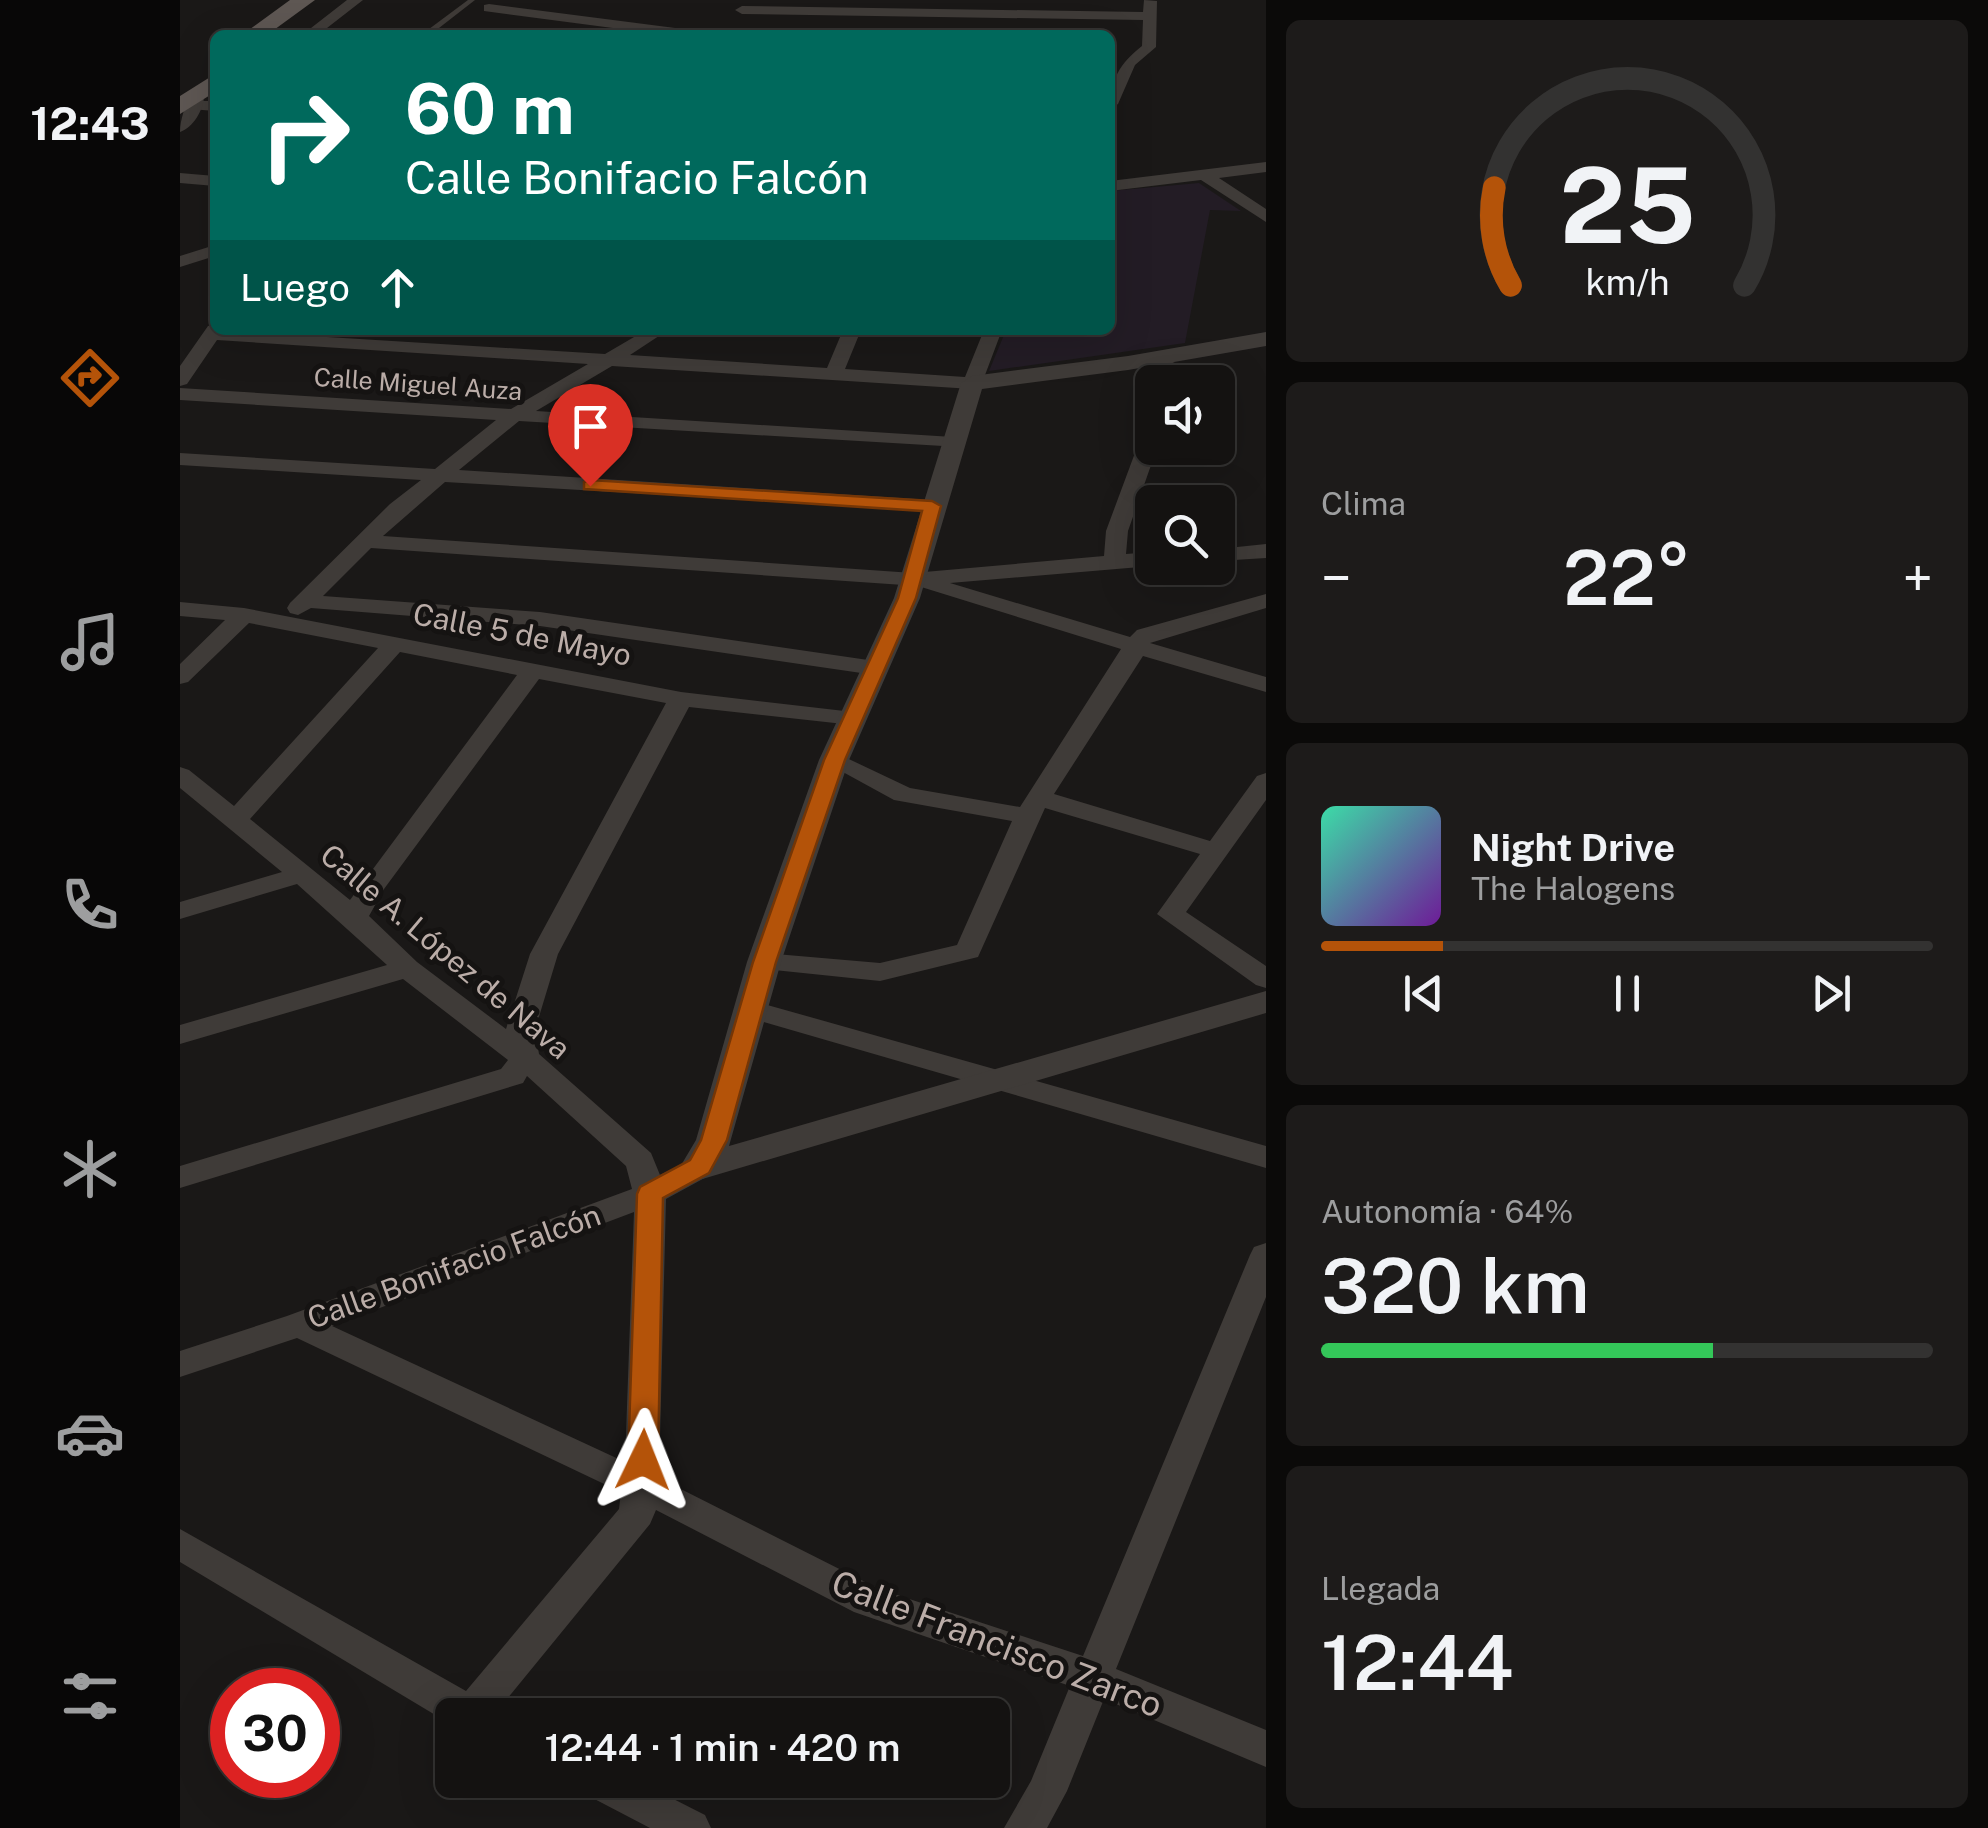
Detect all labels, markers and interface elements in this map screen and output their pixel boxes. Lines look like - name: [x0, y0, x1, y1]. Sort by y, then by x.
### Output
- text: 60 m: [405, 67, 575, 150]
- icon: right: [240, 70, 370, 200]
- text: 12:43: [30, 97, 150, 150]
- text: 25: [1559, 144, 1695, 266]
- text: Calle Bonifacio Falcón: [405, 151, 869, 204]
- icon: ahead: [370, 260, 425, 315]
- text: km/h: [1585, 261, 1669, 303]
- text: Luego: [240, 265, 350, 310]
- icon: directions: [55, 343, 125, 413]
- street label: Calle Miguel Auza: [313, 362, 523, 406]
- map controls: [1135, 365, 1235, 585]
- button: sound: [1135, 365, 1235, 465]
- pin: [548, 384, 633, 487]
- icon: arrive: [563, 399, 618, 454]
- button: search: [1135, 485, 1235, 585]
- text: Clima: [1321, 485, 1406, 522]
- text: 22°: [1563, 534, 1691, 622]
- text: −: [1321, 546, 1352, 610]
- text: +: [1903, 546, 1933, 610]
- street label: Calle 5 de Mayo: [410, 595, 634, 673]
- icon: music: [55, 607, 125, 677]
- text: Night Drive: [1471, 825, 1675, 870]
- street label: Calle A. López de Nava: [313, 836, 578, 1066]
- icon: phone: [55, 870, 125, 940]
- text: The Halogens: [1471, 870, 1675, 907]
- icon: previous: [1396, 966, 1451, 1021]
- icon: pause: [1600, 966, 1655, 1021]
- icon: next: [1804, 966, 1859, 1021]
- icon: climate: [55, 1134, 125, 1204]
- text: Autonomía · 64%: [1321, 1193, 1573, 1230]
- street label: Calle Bonifacio Falcón: [302, 1196, 605, 1336]
- text: 320 km: [1321, 1242, 1590, 1330]
- icon: car: [55, 1398, 125, 1468]
- position arrow: [591, 1408, 695, 1512]
- street label: Calle Francisco Zarco: [826, 1562, 1168, 1725]
- text: Llegada: [1321, 1570, 1440, 1607]
- text: 12:44: [1321, 1619, 1514, 1707]
- icon: filters: [55, 1661, 125, 1731]
- speed limit sign: 30: [210, 1668, 340, 1798]
- text: 12:44 · 1 min · 420 m: [544, 1725, 901, 1770]

